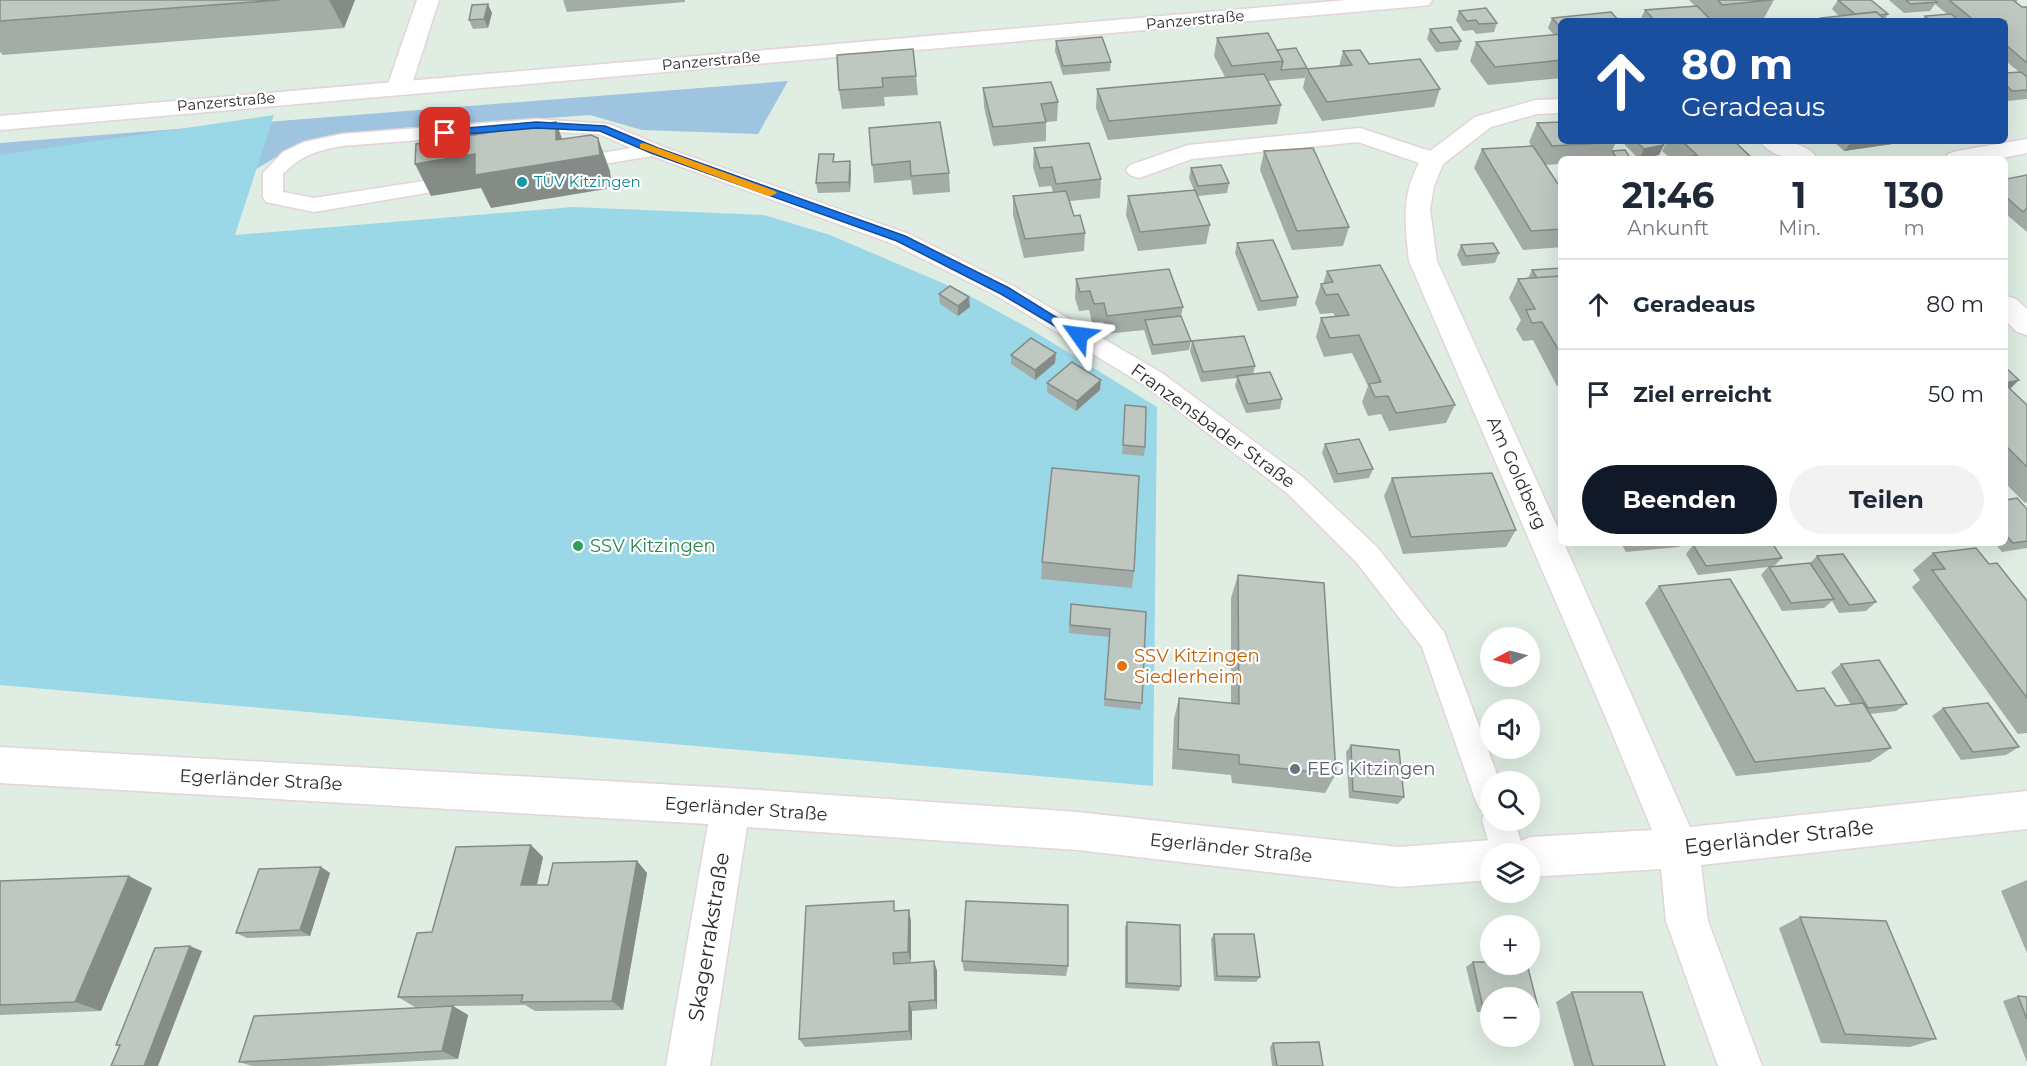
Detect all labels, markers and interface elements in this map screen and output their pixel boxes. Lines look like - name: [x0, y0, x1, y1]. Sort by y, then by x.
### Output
- street label: Panzerstraße: [1145, 6, 1245, 33]
- text: 80 m: [1681, 38, 1793, 90]
- icon: ahead: [1582, 42, 1660, 120]
- street label: Panzerstraße: [661, 47, 761, 74]
- street label: Panzerstraße: [176, 88, 276, 115]
- text: Geradeaus: [1681, 90, 1825, 123]
- pin: [419, 107, 470, 158]
- icon: arrive: [428, 116, 461, 149]
- place label: TÜV Kitzingen: [534, 172, 641, 191]
- text: 21:46: [1622, 173, 1714, 217]
- text: 1: [1792, 173, 1806, 217]
- text: 130: [1884, 173, 1944, 217]
- marker: TÜV Kitzingen: [515, 175, 529, 189]
- text: Ankunft: [1627, 216, 1709, 240]
- text: Min.: [1778, 216, 1820, 240]
- text: m: [1904, 216, 1925, 240]
- icon: ahead: [1582, 288, 1615, 321]
- text: Geradeaus: [1633, 291, 1755, 318]
- text: 80 m: [1926, 291, 1984, 318]
- position arrow: [1047, 303, 1111, 367]
- street label: Franzensbader Straße: [1127, 359, 1299, 493]
- icon: arrive: [1582, 378, 1615, 411]
- text: Ziel erreicht: [1633, 381, 1772, 408]
- text: 50 m: [1928, 381, 1984, 408]
- street label: Am Goldberg: [1482, 413, 1552, 533]
- button: Beenden: [1582, 465, 1777, 534]
- button: Teilen: [1789, 465, 1984, 534]
- place label: SSV Kitzingen: [590, 535, 716, 557]
- marker: SSV Kitzingen: [571, 539, 585, 553]
- north arrow: [1480, 627, 1540, 687]
- map controls: [1480, 627, 1540, 1047]
- place label: SSV Kitzingen Siedlerheim: [1134, 645, 1260, 688]
- marker: SSV Kitzingen Siedlerheim: [1115, 659, 1129, 673]
- button: sound: [1480, 699, 1540, 759]
- place label: FEG Kitzingen: [1307, 758, 1435, 780]
- marker: FEG Kitzingen: [1288, 762, 1302, 776]
- street label: Egerländer Straße: [179, 765, 343, 795]
- button: search: [1480, 771, 1540, 831]
- street label: Egerländer Straße: [664, 792, 828, 826]
- street label: Egerländer Straße: [1683, 814, 1875, 859]
- street label: Egerländer Straße: [1149, 829, 1313, 867]
- button: layers: [1480, 843, 1540, 903]
- street label: Skagerrakstraße: [683, 851, 734, 1023]
- button: +: [1480, 915, 1540, 975]
- button: −: [1480, 987, 1540, 1047]

